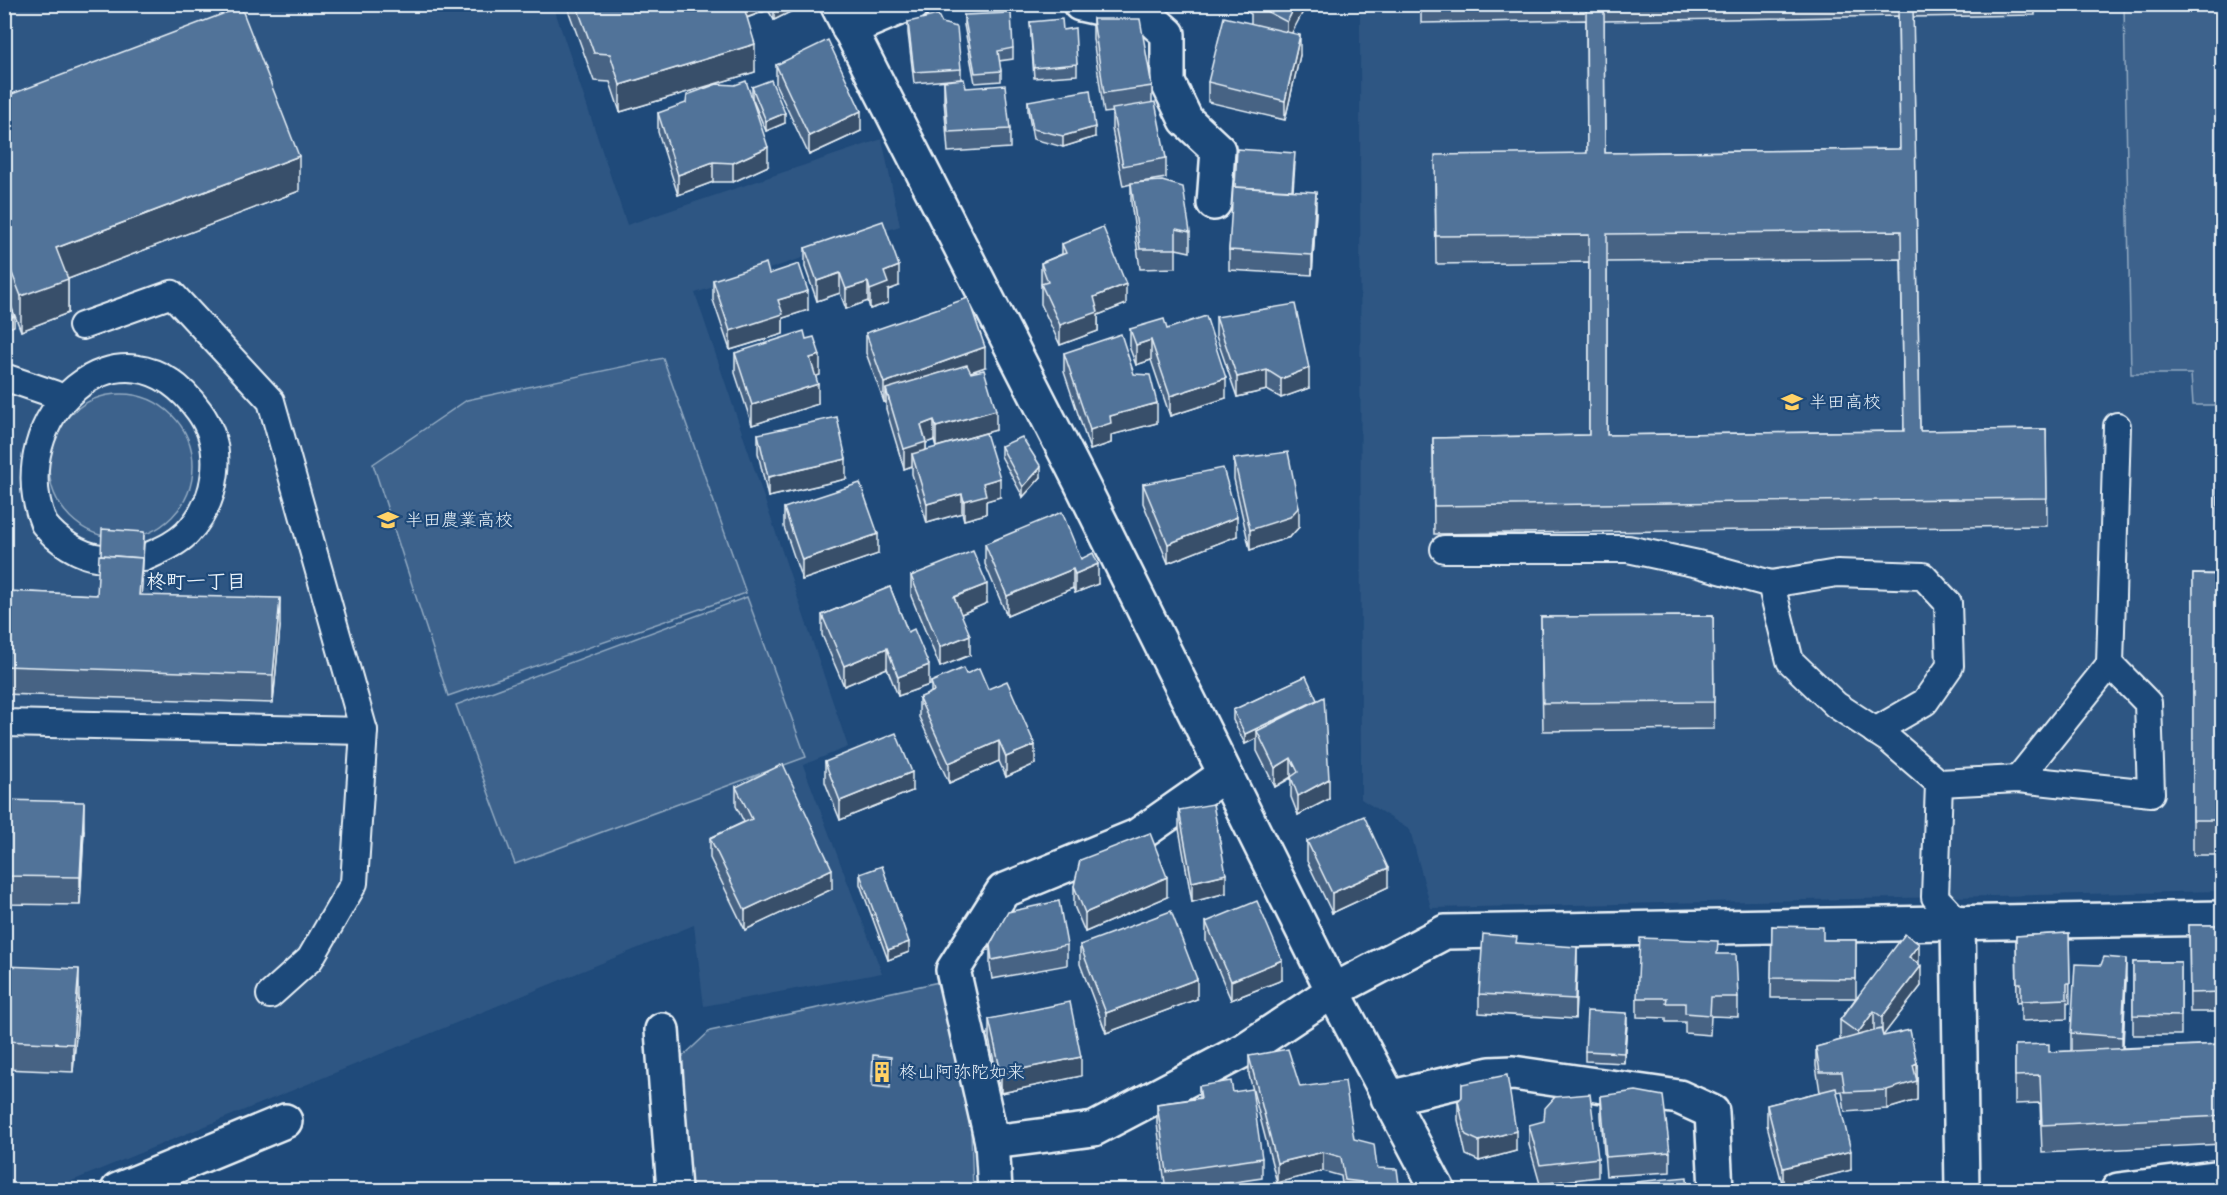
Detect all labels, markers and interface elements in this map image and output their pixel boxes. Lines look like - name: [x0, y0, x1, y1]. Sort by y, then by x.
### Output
- school or university icon: 半田高校: [1780, 390, 1804, 414]
- place label: 半田高校: [1809, 391, 1881, 414]
- school or university icon: 半田農業高校: [376, 508, 400, 532]
- place label: 半田農業高校: [405, 509, 513, 532]
- district label: 柊町一丁目: [146, 569, 246, 594]
- building icon: 柊山阿弥陀如来: [870, 1060, 894, 1084]
- place label: 柊山阿弥陀如来: [899, 1061, 1025, 1084]

